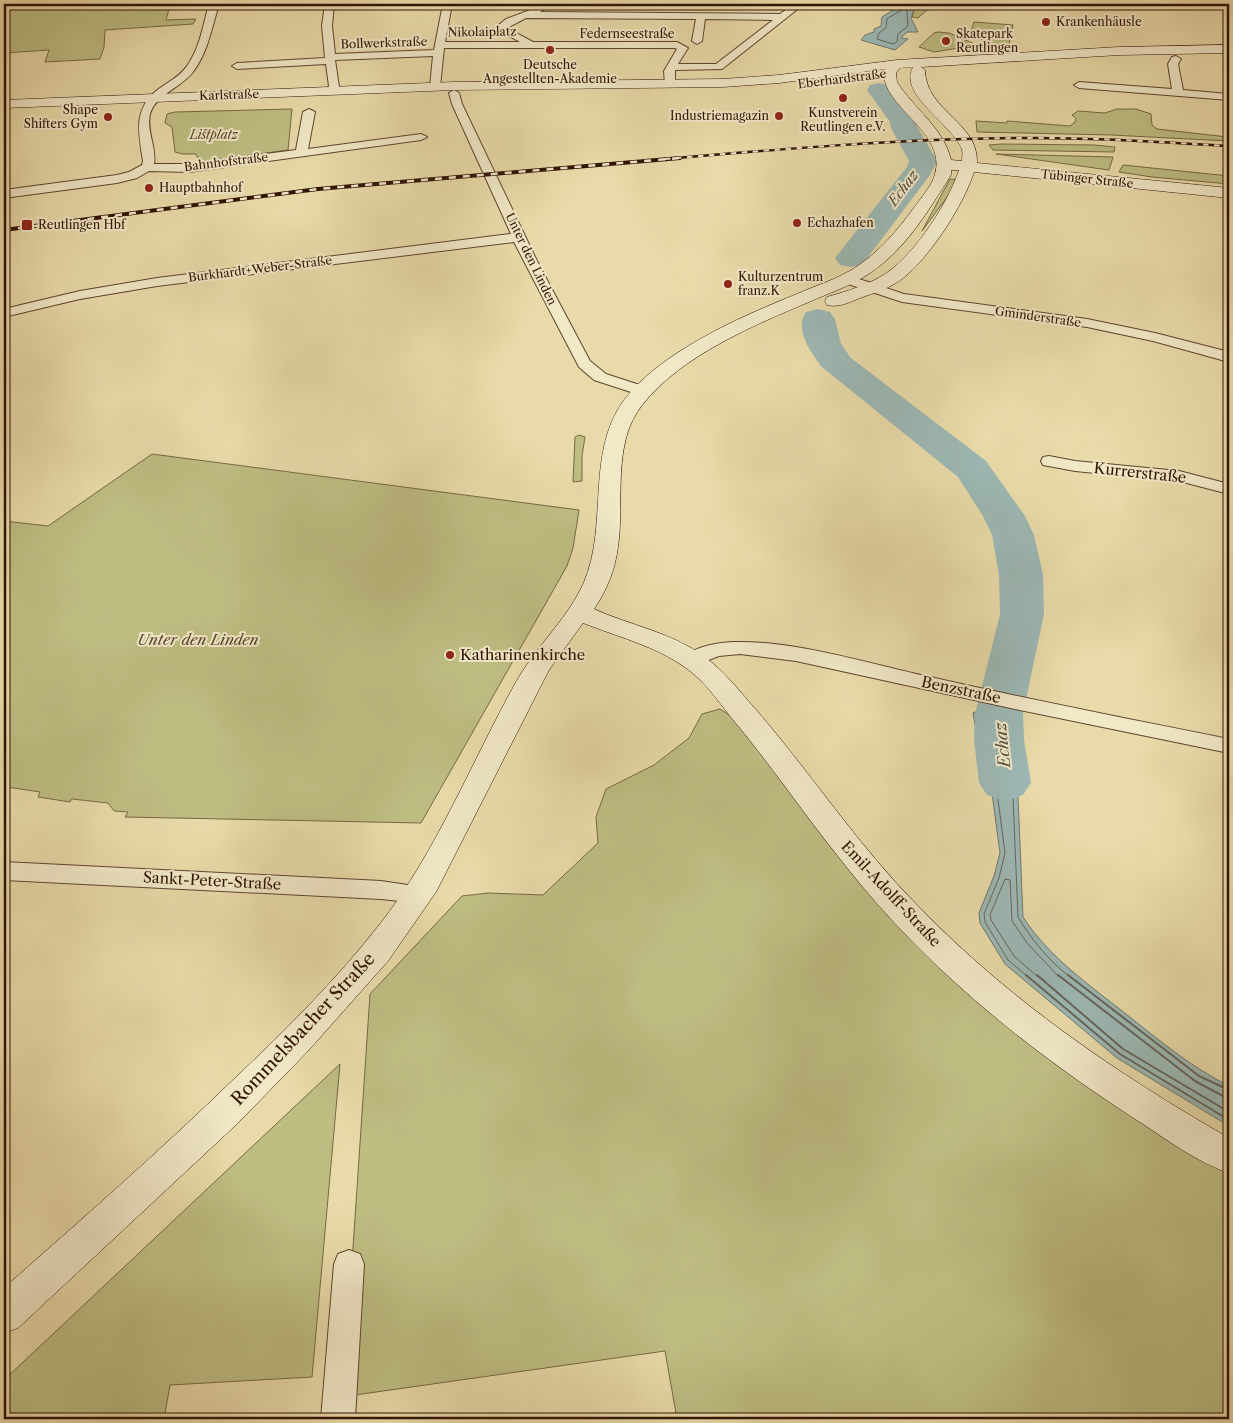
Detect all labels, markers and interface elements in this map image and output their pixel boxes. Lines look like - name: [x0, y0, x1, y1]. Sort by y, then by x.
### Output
- place label: Krankenhäusle: [1056, 14, 1142, 29]
- marker: Krankenhäusle: [1040, 16, 1052, 28]
- street label: Nikolaiplatz: [448, 23, 516, 40]
- street label: Federnseestraße: [579, 26, 675, 41]
- place label: Skatepark Reutlingen: [956, 26, 1019, 55]
- street label: Bollwerkstraße: [340, 33, 428, 52]
- marker: Skatepark Reutlingen: [940, 35, 952, 47]
- marker: Deutsche Angestellten-Akademie: [544, 44, 556, 56]
- place label: Deutsche Angestellten-Akademie: [482, 57, 617, 86]
- street label: Eberhardstraße: [797, 66, 887, 91]
- street label: Karlstraße: [199, 86, 260, 103]
- marker: Kunstverein Reutlingen e.V.: [837, 92, 849, 104]
- place label: Shape Shifters Gym: [24, 102, 98, 131]
- place label: Kunstverein Reutlingen e.V.: [800, 105, 886, 134]
- place label: Industriemagazin: [670, 108, 769, 123]
- marker: Industriemagazin: [773, 110, 785, 122]
- marker: Shape Shifters Gym: [102, 111, 114, 123]
- park label: Listplatz: [189, 127, 239, 142]
- street label: Bahnhofstraße: [183, 149, 269, 174]
- water label: Echaz: [883, 165, 923, 210]
- street label: Tübinger Straße: [1040, 166, 1134, 191]
- place label: Hauptbahnhof: [159, 180, 244, 195]
- marker: Hauptbahnhof: [143, 182, 155, 194]
- street label: Unter den Linden: [503, 210, 560, 308]
- place label: Echazhafen: [807, 215, 874, 230]
- place label: Reutlingen Hbf: [38, 217, 127, 232]
- marker: Echazhafen: [791, 217, 803, 229]
- marker: Reutlingen Hbf: [20, 218, 34, 232]
- street label: Burkhardt+Weber-Straße: [187, 252, 333, 285]
- place label: Kulturzentrum franz.K: [738, 269, 823, 298]
- marker: Kulturzentrum franz.K: [722, 278, 734, 290]
- street label: Gminderstraße: [994, 303, 1082, 330]
- street label: Kurrerstraße: [1093, 458, 1187, 487]
- park label: Unter den Linden: [137, 630, 259, 649]
- place label: Katharinenkirche: [460, 645, 585, 664]
- marker: Katharinenkirche: [444, 649, 456, 661]
- street label: Benzstraße: [920, 672, 1003, 707]
- water label: Echaz: [990, 720, 1015, 771]
- street label: Emil-Adolff-Straße: [837, 837, 945, 951]
- street label: Sankt-Peter-Straße: [142, 867, 282, 894]
- street label: Rommelsbacher Straße: [226, 948, 380, 1110]

